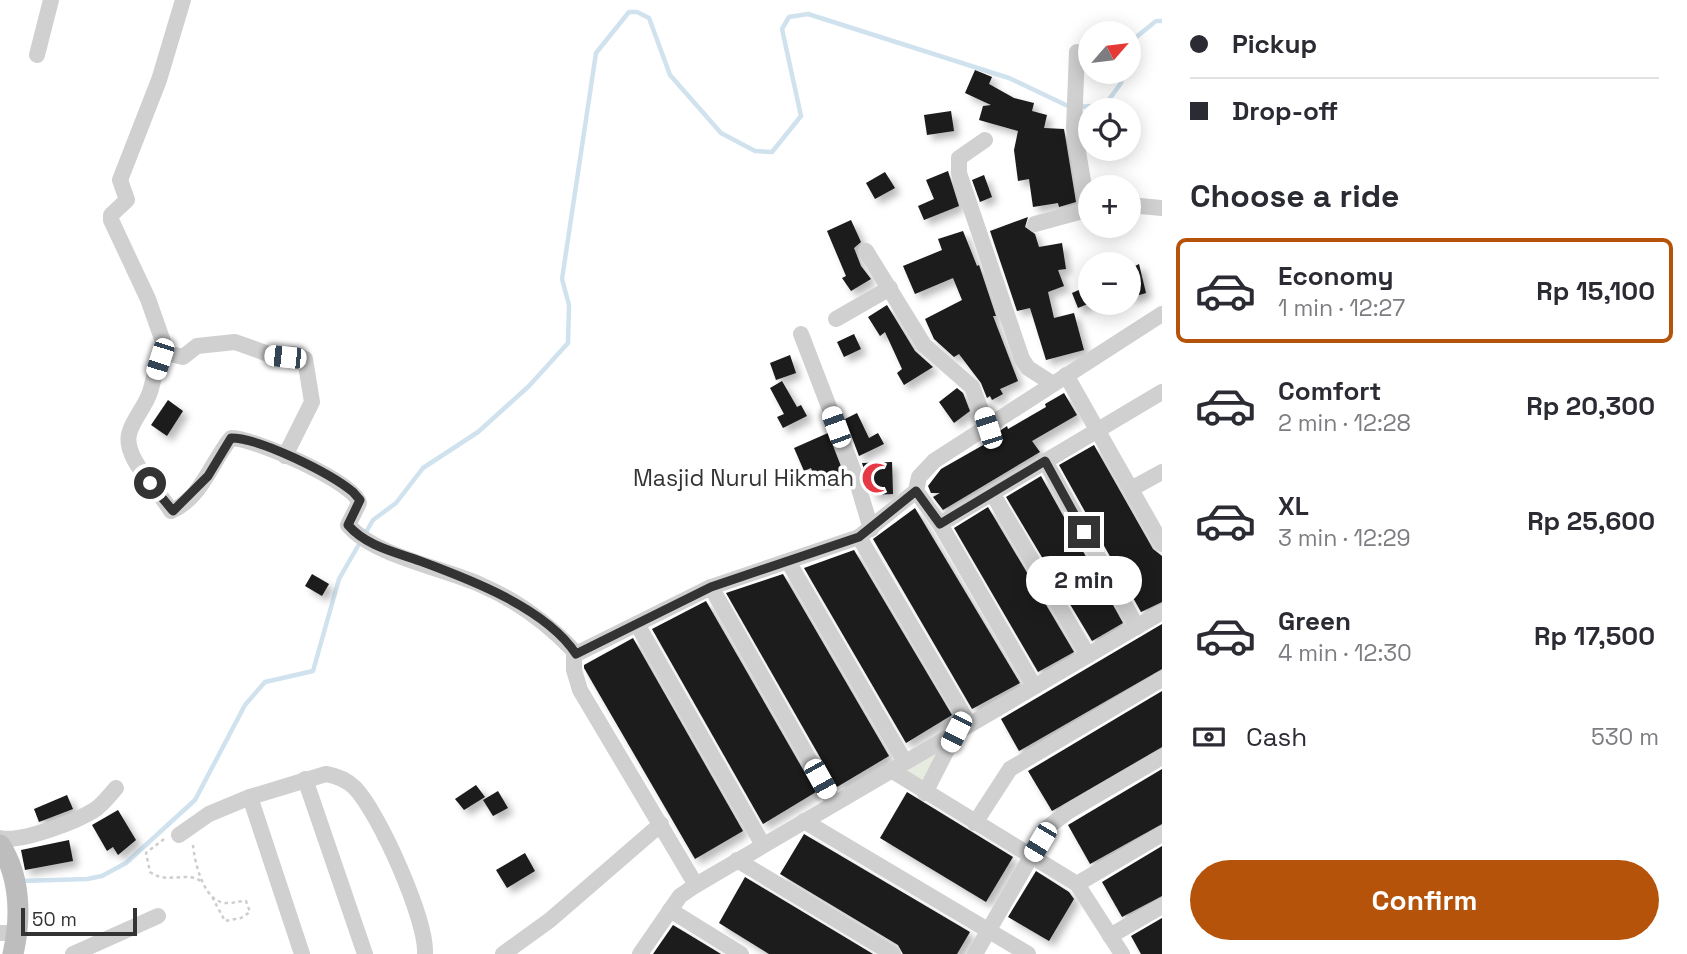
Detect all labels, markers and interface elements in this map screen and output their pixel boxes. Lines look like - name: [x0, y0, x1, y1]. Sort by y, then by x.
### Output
- north arrow: [1078, 21, 1141, 84]
- map controls: [1078, 21, 1141, 315]
- text: Pickup: [1232, 27, 1317, 61]
- text: Drop-off: [1232, 94, 1338, 128]
- button: locate: [1078, 98, 1141, 161]
- button: +: [1078, 175, 1141, 238]
- text: Choose a ride: [1190, 176, 1400, 216]
- button: −: [1078, 252, 1141, 315]
- icon: car: [1194, 259, 1257, 322]
- text: Economy: [1278, 259, 1394, 293]
- text: Rp 15,100: [1536, 274, 1655, 308]
- text: 1 min · 12:27: [1278, 293, 1405, 323]
- car: [144, 336, 177, 382]
- car: [264, 344, 307, 370]
- icon: car: [1194, 374, 1257, 437]
- text: Comfort: [1278, 374, 1381, 408]
- text: Rp 20,300: [1526, 389, 1655, 423]
- car: [819, 404, 854, 450]
- car: [972, 405, 1005, 451]
- text: 2 min · 12:28: [1278, 408, 1411, 438]
- mosque icon: Masjid Nurul Hikmah: [860, 461, 894, 495]
- place label: Masjid Nurul Hikmah: [633, 463, 854, 493]
- route start: [134, 467, 166, 499]
- icon: car: [1194, 489, 1257, 552]
- text: XL: [1278, 489, 1309, 523]
- text: Rp 25,600: [1527, 504, 1655, 538]
- route end: [1068, 516, 1100, 548]
- text: 3 min · 12:29: [1278, 523, 1411, 553]
- callout: 2 min: [1026, 556, 1142, 606]
- text: 2 min: [1054, 565, 1114, 595]
- icon: car: [1194, 604, 1257, 667]
- text: Green: [1278, 604, 1351, 638]
- text: Rp 17,500: [1534, 619, 1655, 653]
- text: 4 min · 12:30: [1278, 638, 1412, 668]
- car: [938, 709, 975, 755]
- icon: cash: [1190, 718, 1228, 756]
- text: Cash: [1246, 720, 1307, 754]
- text: 530 m: [1591, 722, 1659, 752]
- car: [801, 756, 840, 802]
- car: [1021, 819, 1060, 865]
- button: Confirm: [1190, 860, 1659, 940]
- scale bar: [21, 905, 136, 937]
- text: 50 m: [32, 907, 77, 932]

